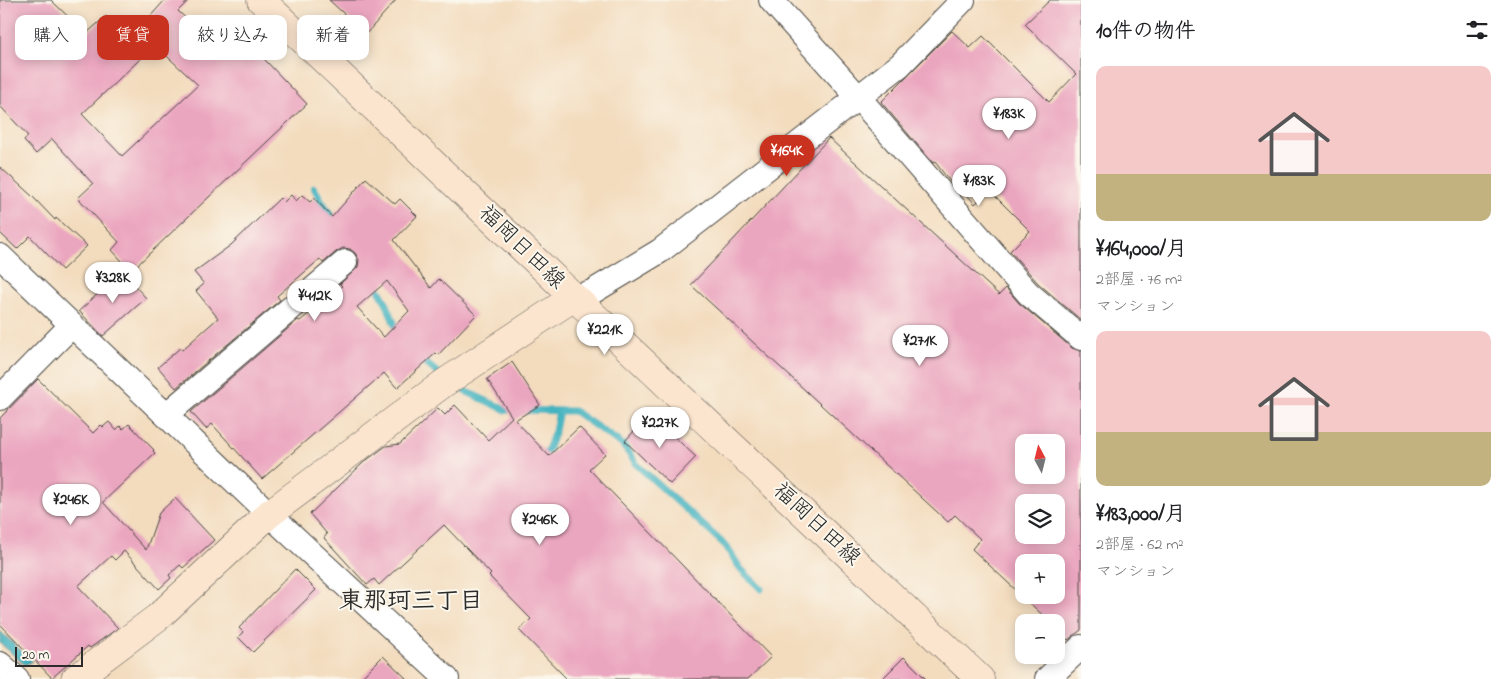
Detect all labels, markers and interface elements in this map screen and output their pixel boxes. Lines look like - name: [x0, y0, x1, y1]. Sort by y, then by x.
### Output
- chip: 購入: [15, 15, 87, 60]
- chip: 賃貸: [97, 15, 169, 60]
- chip: 絞り込み: [179, 15, 287, 60]
- chip: 新着: [297, 15, 369, 60]
- icon: filters: [1463, 16, 1491, 44]
- text: 10件の物件: [1096, 17, 1196, 47]
- pin: ¥183K: [974, 98, 1044, 140]
- icon: home: [1249, 99, 1339, 189]
- text: ¥183K: [993, 102, 1025, 126]
- pin: ¥164K: [752, 134, 822, 177]
- text: ¥164K: [771, 139, 803, 163]
- pin: ¥183K: [944, 164, 1014, 207]
- text: ¥183K: [963, 169, 995, 193]
- street label: 福岡日田線: [470, 198, 572, 298]
- text: ¥164,000/月: [1096, 235, 1187, 265]
- pin: ¥328K: [78, 262, 148, 304]
- text: ¥328K: [96, 266, 130, 290]
- text: 2部屋 · 76 m²: [1096, 268, 1182, 292]
- pin: ¥412K: [280, 280, 350, 322]
- text: ¥412K: [298, 284, 332, 308]
- text: マンション: [1096, 295, 1175, 319]
- pin: ¥221K: [570, 314, 640, 356]
- text: ¥221K: [588, 318, 623, 342]
- pin: ¥271K: [885, 324, 955, 367]
- text: ¥271K: [903, 329, 937, 353]
- icon: home: [1249, 364, 1339, 454]
- pin: ¥227K: [625, 406, 695, 449]
- text: ¥227K: [642, 411, 678, 435]
- north arrow: [1015, 434, 1065, 484]
- map controls: [1015, 434, 1065, 664]
- street label: 福岡日田線: [765, 476, 867, 574]
- pin: ¥246K: [36, 484, 106, 526]
- text: ¥246K: [53, 488, 89, 512]
- button: layers: [1015, 494, 1065, 544]
- text: ¥183,000/月: [1096, 500, 1186, 530]
- pin: ¥246K: [505, 504, 575, 546]
- text: ¥246K: [522, 508, 558, 532]
- text: 2部屋 · 62 m²: [1096, 533, 1184, 557]
- button: +: [1015, 554, 1065, 604]
- text: マンション: [1096, 560, 1175, 584]
- district label: 東那珂三丁目: [339, 585, 483, 620]
- button: −: [1015, 614, 1065, 664]
- scale bar: [15, 644, 82, 667]
- text: 20 m: [22, 645, 49, 666]

